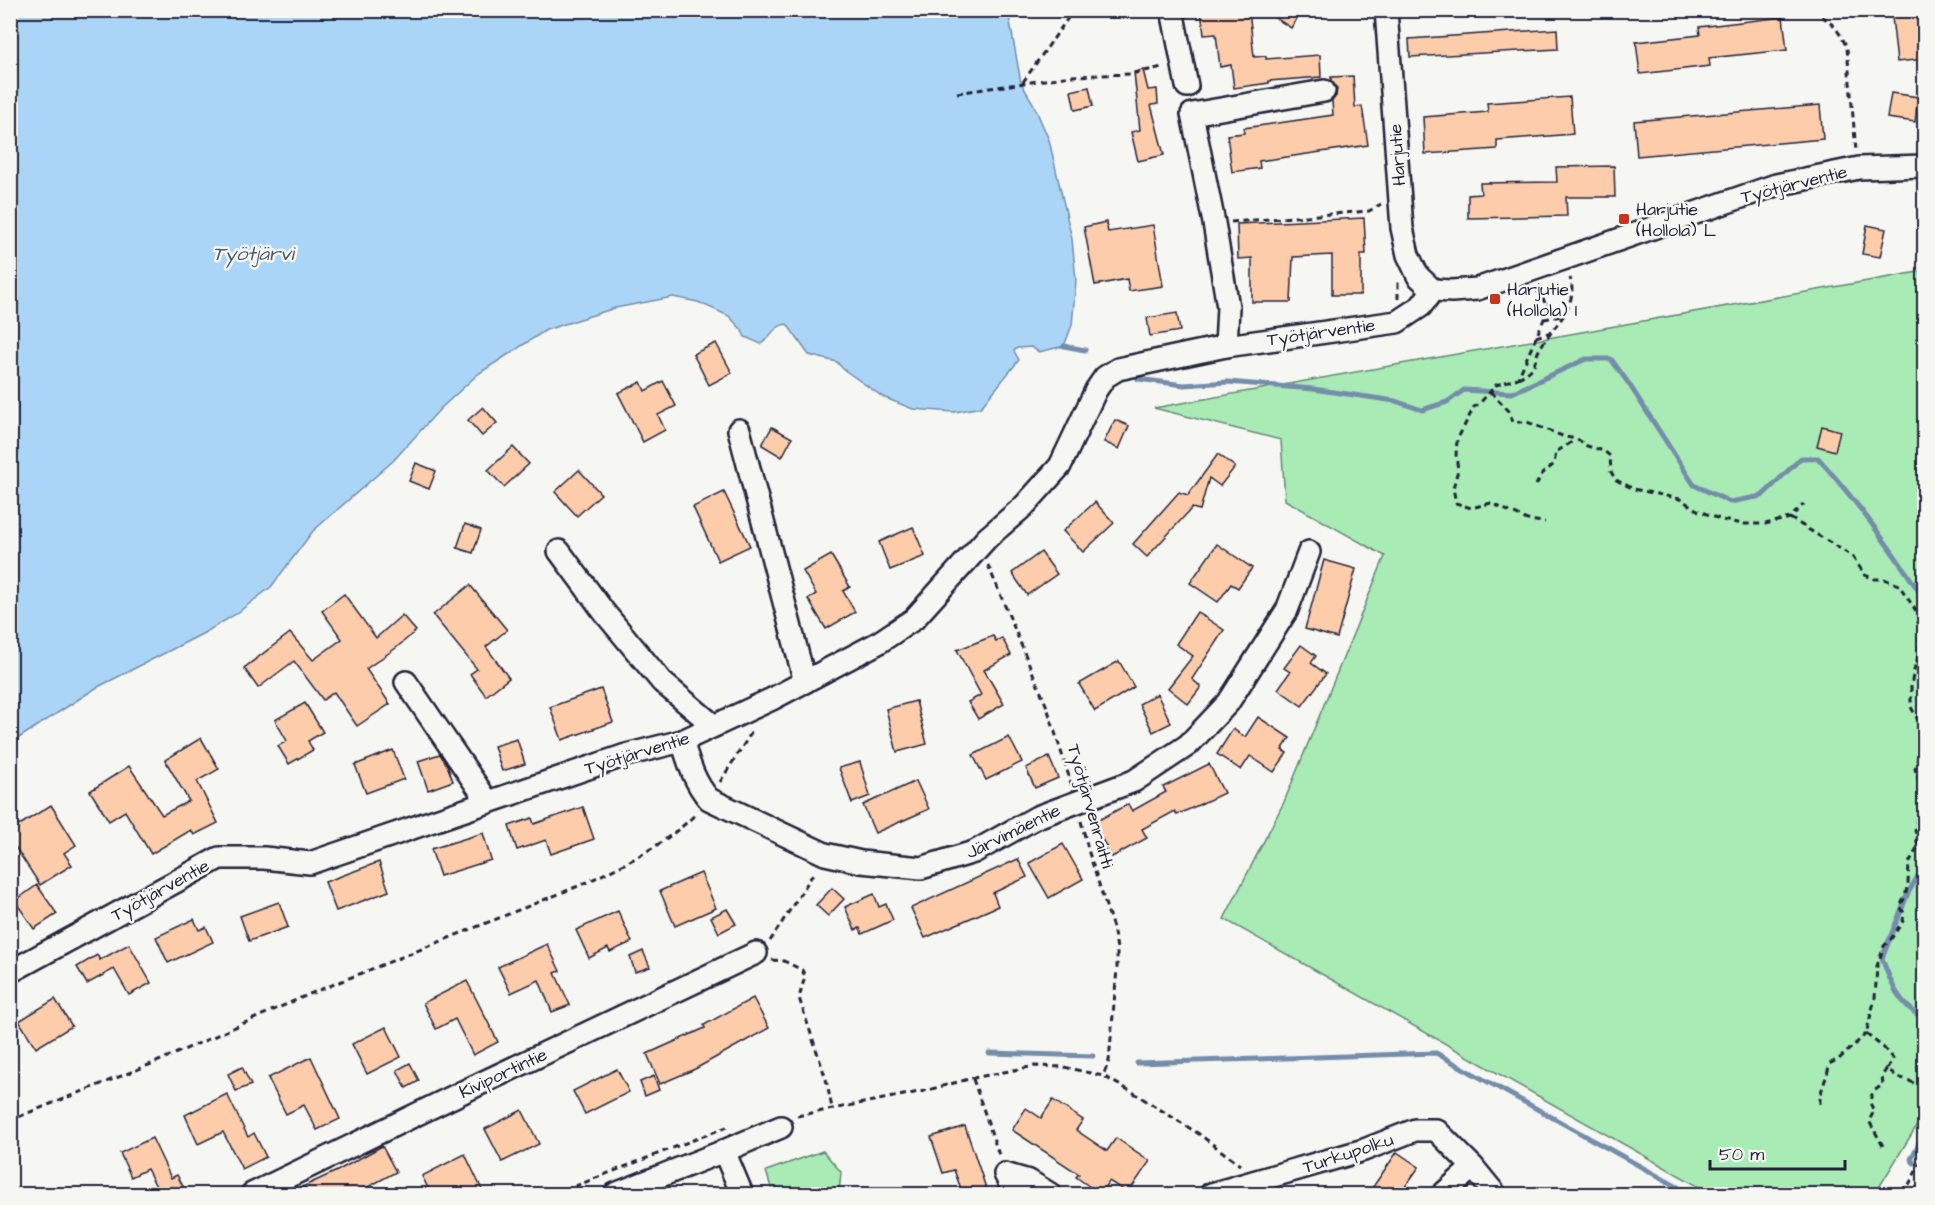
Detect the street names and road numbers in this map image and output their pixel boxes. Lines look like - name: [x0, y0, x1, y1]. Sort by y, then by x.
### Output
- street label: Harjutie: [1383, 123, 1412, 187]
- street label: Työtjärventie: [1738, 159, 1850, 211]
- street label: Työtjärventie: [1266, 313, 1377, 353]
- street label: Työtjärventie: [582, 726, 693, 782]
- street label: Työtjärvenraitti: [1060, 741, 1120, 872]
- street label: Järvimäentie: [962, 798, 1065, 865]
- street label: Työtjärventie: [107, 853, 215, 929]
- street label: Kiviportintie: [455, 1042, 552, 1105]
- street label: Turkupolku: [1300, 1127, 1397, 1180]

